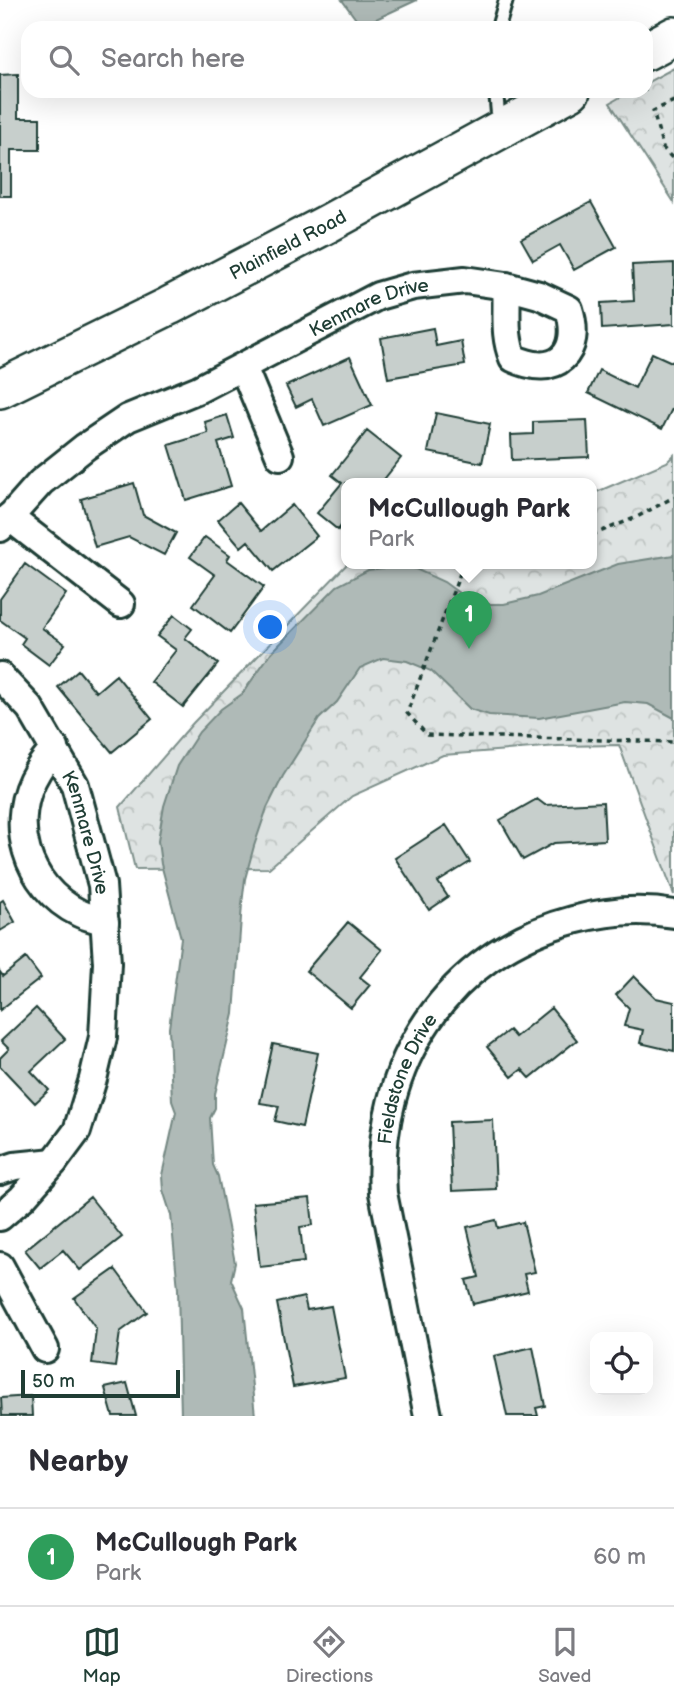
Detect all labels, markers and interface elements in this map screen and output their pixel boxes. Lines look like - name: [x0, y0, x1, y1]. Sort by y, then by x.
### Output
- search box: [21, 21, 653, 98]
- icon: search: [45, 41, 83, 79]
- text: Search here: [101, 44, 245, 75]
- street label: Plainfield Road: [226, 206, 351, 286]
- street label: Kenmare Drive: [306, 274, 430, 343]
- popup: [341, 478, 597, 569]
- text: McCullough Park: [368, 494, 570, 525]
- text: Park: [368, 525, 414, 553]
- pin: 1: [446, 591, 492, 649]
- your location: [253, 610, 287, 644]
- street label: Kenmare Drive: [56, 767, 113, 895]
- street label: Fieldstone Drive: [374, 1009, 442, 1146]
- map controls: [590, 1332, 653, 1395]
- button: locate: [590, 1332, 653, 1395]
- scale bar: [21, 1367, 180, 1399]
- text: 50 m: [32, 1370, 75, 1393]
- text: Nearby: [28, 1444, 128, 1480]
- text: McCullough Park: [95, 1528, 297, 1559]
- text: 1: [46, 1543, 56, 1571]
- text: 60 m: [593, 1543, 646, 1571]
- text: Park: [95, 1559, 141, 1587]
- tab: Map: [83, 1623, 121, 1688]
- tab: Directions: [286, 1623, 373, 1688]
- tab: Saved: [538, 1623, 591, 1688]

